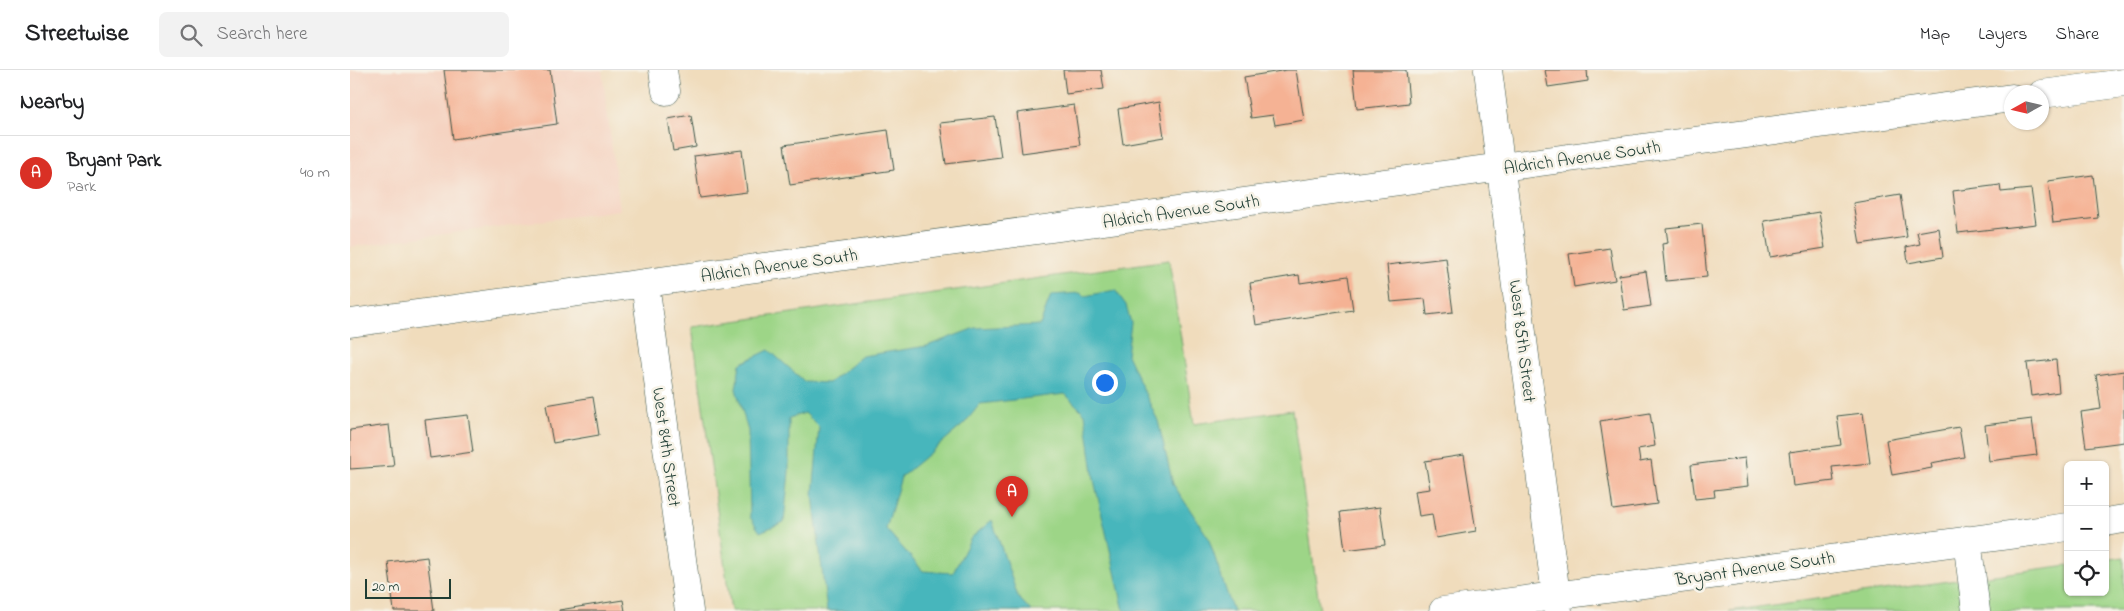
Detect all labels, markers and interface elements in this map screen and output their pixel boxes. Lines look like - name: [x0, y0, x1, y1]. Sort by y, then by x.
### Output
- search box: [159, 12, 509, 57]
- text: Streetwise: [25, 17, 129, 52]
- icon: search: [177, 21, 205, 49]
- text: Search here: [217, 21, 308, 48]
- text: Map: [1920, 22, 1950, 48]
- text: Layers: [1978, 22, 2028, 48]
- text: Share: [2056, 22, 2099, 48]
- north arrow: [2004, 85, 2049, 130]
- text: Nearby: [20, 88, 84, 118]
- street label: Aldrich Avenue South: [1502, 135, 1662, 183]
- text: Bryant Park: [67, 148, 161, 175]
- text: A: [31, 161, 41, 185]
- text: 40 m: [300, 161, 330, 185]
- text: Park: [67, 175, 96, 199]
- street label: Aldrich Avenue South: [1101, 189, 1261, 237]
- street label: Aldrich Avenue South: [699, 243, 859, 291]
- street label: West 85th Street: [1501, 279, 1541, 404]
- your location: [1092, 370, 1118, 396]
- street label: West 84th Street: [644, 386, 686, 509]
- map controls: [2064, 461, 2109, 596]
- button: +: [2064, 461, 2109, 506]
- pin: A: [996, 476, 1028, 517]
- button: −: [2064, 506, 2109, 551]
- street label: Bryant Avenue South: [1673, 546, 1837, 594]
- button: locate: [2064, 551, 2109, 596]
- scale bar: [365, 576, 451, 599]
- text: 20 m: [372, 577, 399, 598]

